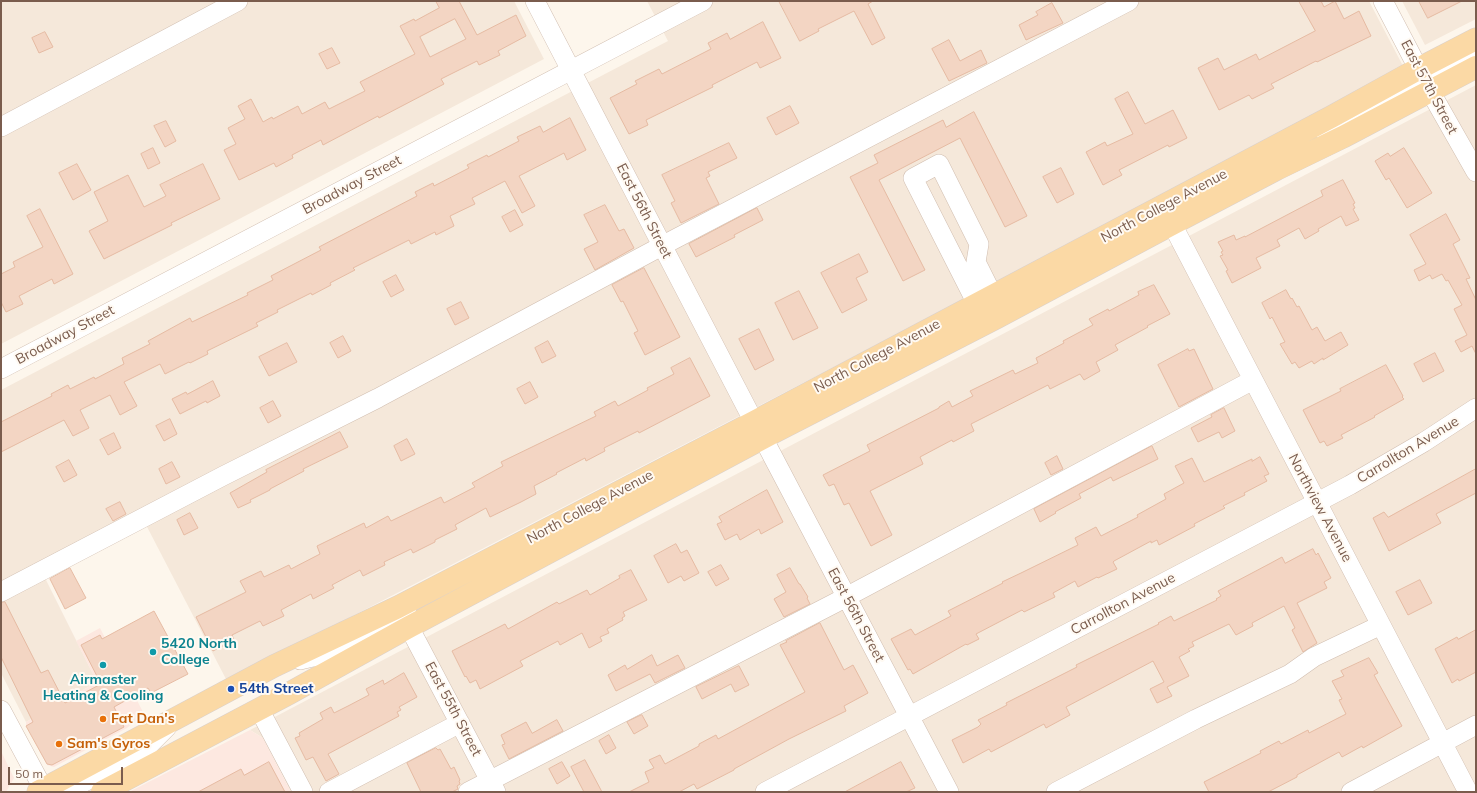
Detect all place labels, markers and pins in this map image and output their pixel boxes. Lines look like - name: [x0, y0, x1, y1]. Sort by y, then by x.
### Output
- place label: 5420 North College: [161, 636, 237, 668]
- marker: 5420 North College: [148, 647, 158, 657]
- marker: Airmaster Heating & Cooling: [98, 660, 108, 670]
- place label: Airmaster Heating & Cooling: [43, 672, 163, 704]
- place label: 54th Street: [239, 681, 314, 697]
- marker: 54th Street: [226, 684, 236, 694]
- place label: Fat Dan's: [111, 711, 175, 727]
- marker: Fat Dan's: [98, 714, 108, 724]
- place label: Sam's Gyros: [67, 736, 150, 752]
- marker: Sam's Gyros: [54, 739, 64, 749]

